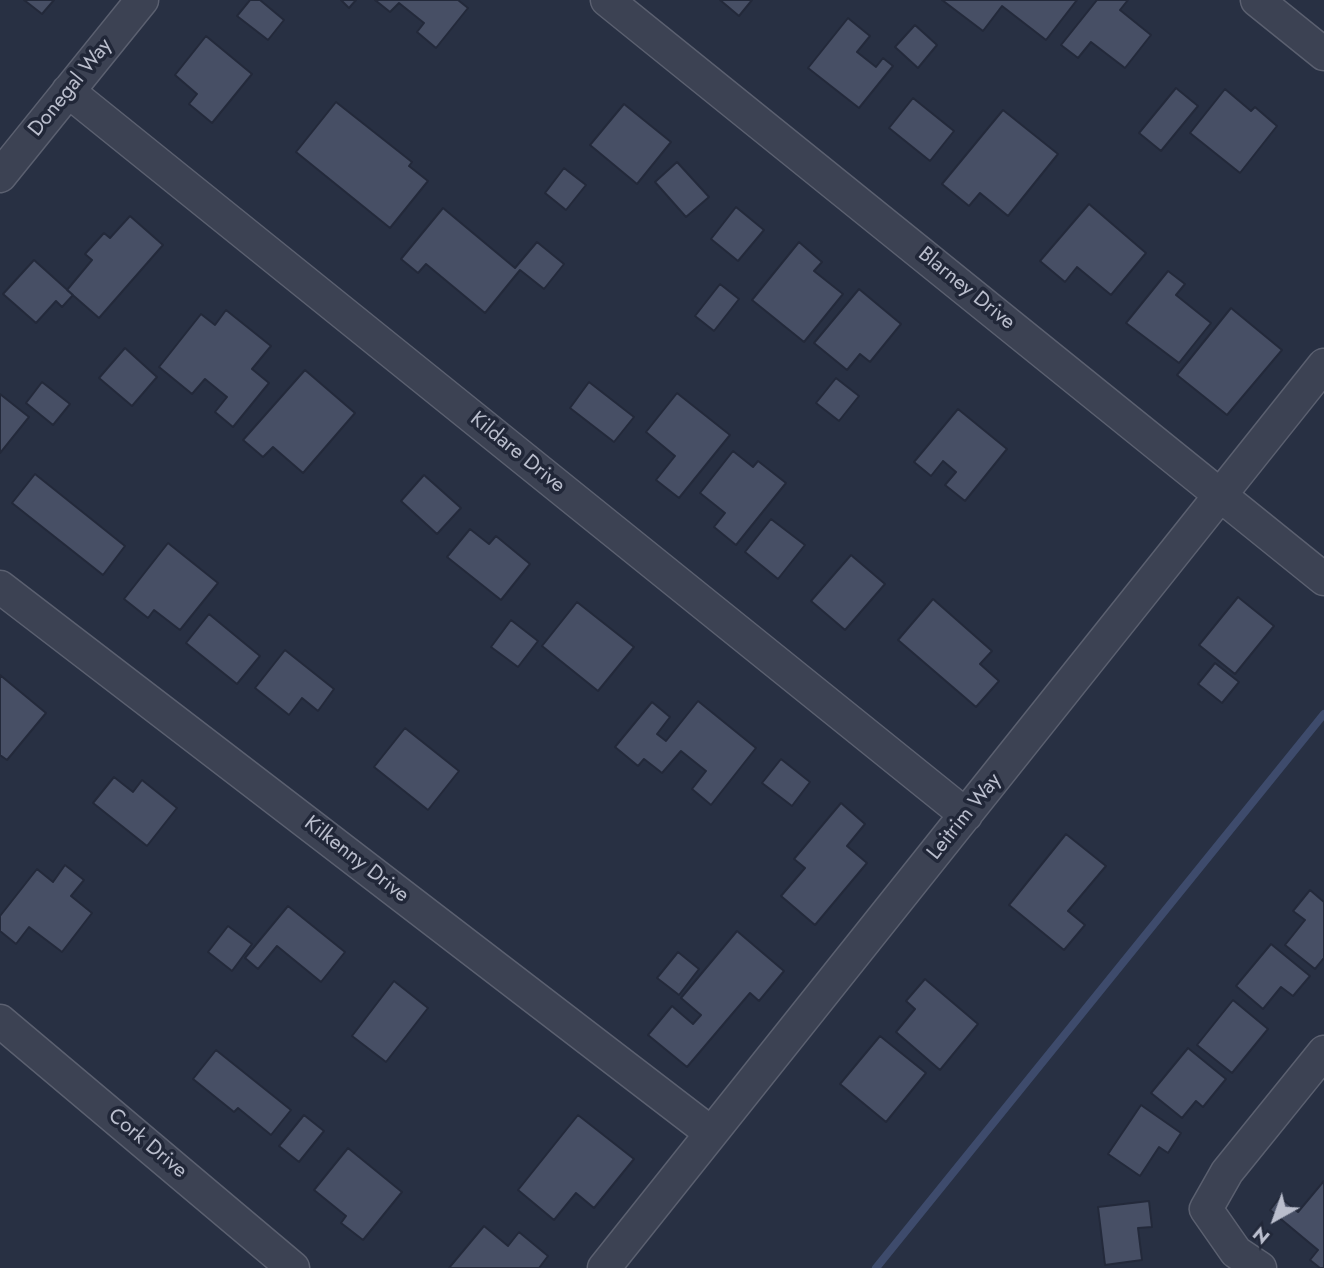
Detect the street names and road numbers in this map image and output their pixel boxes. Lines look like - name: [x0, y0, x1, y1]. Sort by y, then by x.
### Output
- street label: Donegal Way: [24, 34, 118, 142]
- street label: Blarney Drive: [912, 242, 1020, 336]
- street label: Kildare Drive: [464, 407, 570, 499]
- street label: Leitrim Way: [922, 769, 1008, 865]
- street label: Kilkenny Drive: [299, 811, 413, 909]
- street label: Cork Drive: [102, 1104, 192, 1184]

